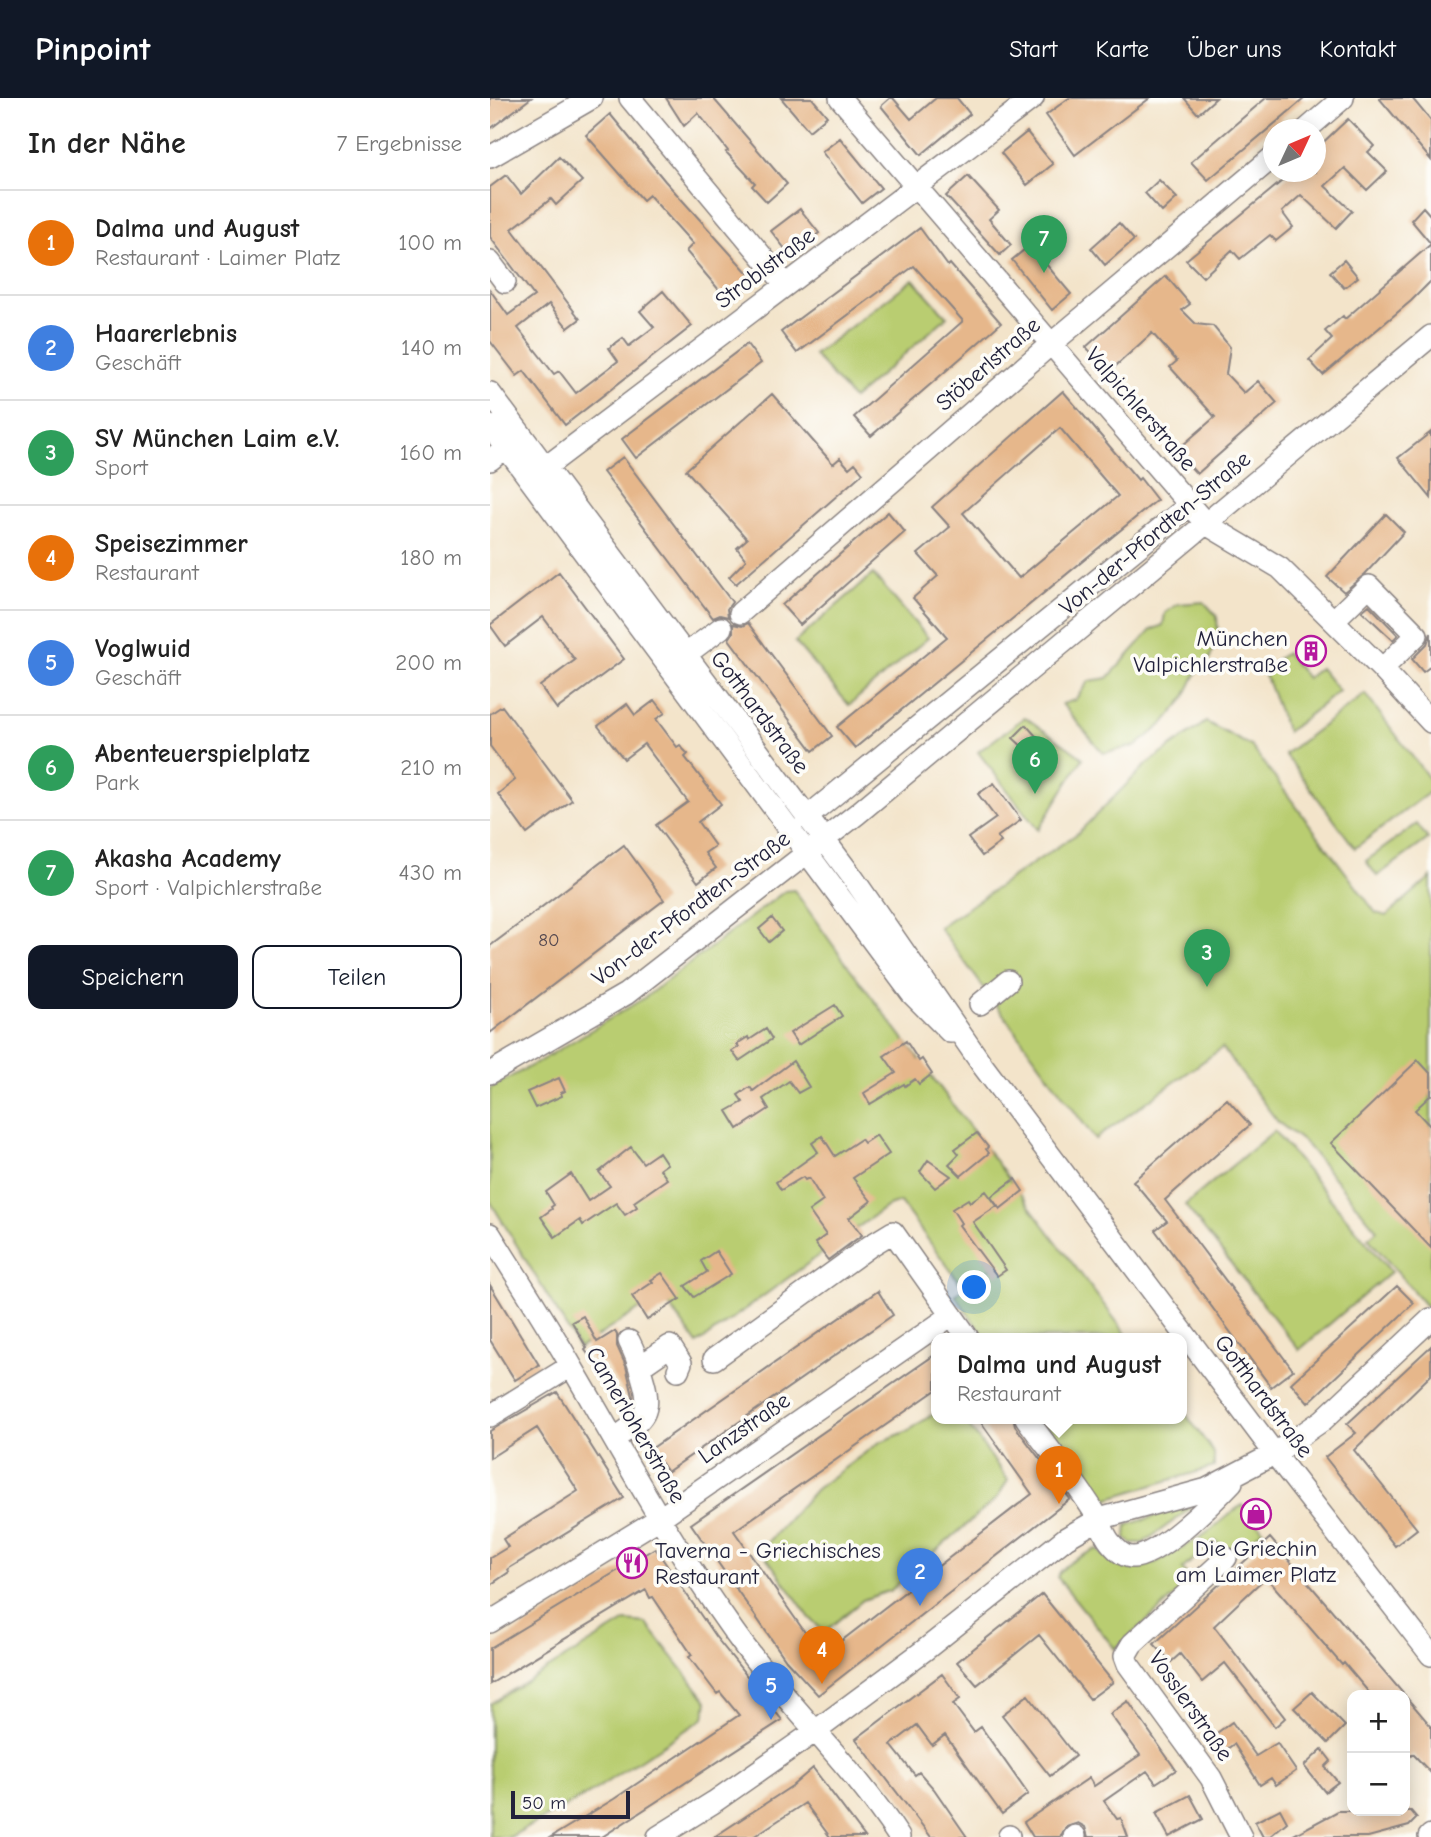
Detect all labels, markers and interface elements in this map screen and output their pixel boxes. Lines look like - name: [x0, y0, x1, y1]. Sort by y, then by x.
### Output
- text: Pinpoint: [35, 30, 150, 68]
- text: Start: [1009, 35, 1057, 63]
- text: Karte: [1095, 35, 1149, 63]
- text: Über uns: [1187, 35, 1282, 63]
- text: Kontakt: [1320, 35, 1396, 63]
- north arrow: [1263, 119, 1326, 182]
- text: In der Nähe: [28, 126, 186, 161]
- text: 7 Ergebnisse: [337, 130, 462, 157]
- text: Dalma und August: [95, 214, 299, 244]
- pin: 7: [1021, 215, 1067, 273]
- street label: Stroblstraße: [710, 222, 820, 314]
- text: 1: [46, 229, 56, 256]
- text: 100 m: [398, 229, 462, 256]
- text: Restaurant · Laimer Platz: [95, 244, 340, 271]
- street label: Stöberlstraße: [930, 311, 1046, 417]
- text: Haarerlebnis: [95, 319, 237, 349]
- text: 2: [45, 334, 57, 361]
- text: 140 m: [401, 334, 462, 361]
- street label: Valpichlerstraße: [1080, 342, 1202, 476]
- text: Geschäft: [95, 349, 181, 376]
- text: SV München Laim e.V.: [95, 424, 339, 454]
- text: 3: [45, 439, 57, 466]
- text: 160 m: [400, 439, 462, 466]
- street label: Von-der-Pfordten-Straße: [1054, 445, 1256, 621]
- text: Sport: [95, 454, 148, 481]
- text: Speisezimmer: [95, 529, 248, 559]
- text: 4: [46, 544, 56, 571]
- text: 180 m: [400, 544, 462, 571]
- text: Restaurant: [95, 559, 199, 586]
- place label: München Valpichlerstraße: [1133, 625, 1288, 678]
- text: Voglwuid: [95, 634, 191, 664]
- building icon: München Valpichlerstraße: [1294, 634, 1328, 668]
- street label: Gotthardstraße: [705, 645, 815, 779]
- text: 5: [45, 649, 57, 676]
- text: 200 m: [395, 649, 462, 676]
- text: Geschäft: [95, 664, 181, 691]
- pin: 6: [1012, 736, 1058, 794]
- text: Abenteuerspielplatz: [95, 739, 310, 769]
- text: 6: [45, 754, 57, 781]
- text: 210 m: [400, 754, 462, 781]
- text: Park: [95, 769, 139, 796]
- street label: Von-der-Pfordten-Straße: [587, 825, 795, 991]
- text: Akasha Academy: [95, 844, 281, 874]
- text: 7: [46, 859, 56, 886]
- text: 430 m: [399, 859, 462, 886]
- text: Sport · Valpichlerstraße: [95, 874, 322, 901]
- house number: 80: [538, 929, 560, 951]
- pin: 3: [1184, 929, 1230, 987]
- button: Speichern: [28, 945, 238, 1009]
- button: Teilen: [252, 945, 462, 1009]
- your location: [957, 1270, 991, 1304]
- street label: Gotthardstraße: [1209, 1329, 1319, 1463]
- popup: [931, 1333, 1187, 1424]
- street label: Camerloherstraße: [580, 1342, 692, 1508]
- text: Dalma und August: [957, 1350, 1161, 1380]
- text: Restaurant: [957, 1380, 1061, 1407]
- street label: Lanzstraße: [693, 1387, 795, 1469]
- pin: 1: [1036, 1446, 1082, 1504]
- shop icon: Die Griechin am Laimer Platz: [1239, 1497, 1273, 1531]
- place label: Die Griechin am Laimer Platz: [1176, 1535, 1336, 1588]
- place label: Taverna - Griechisches Restaurant: [655, 1537, 881, 1590]
- restaurant icon: Taverna - Griechisches Restaurant: [615, 1546, 649, 1580]
- pin: 2: [897, 1548, 943, 1606]
- pin: 4: [799, 1626, 845, 1684]
- street label: Vosslerstraße: [1143, 1646, 1239, 1766]
- pin: 5: [748, 1662, 794, 1720]
- map controls: [1347, 1690, 1410, 1816]
- button: +: [1347, 1690, 1410, 1753]
- button: −: [1347, 1753, 1410, 1816]
- scale bar: [511, 1788, 630, 1820]
- text: 50 m: [522, 1792, 566, 1814]

